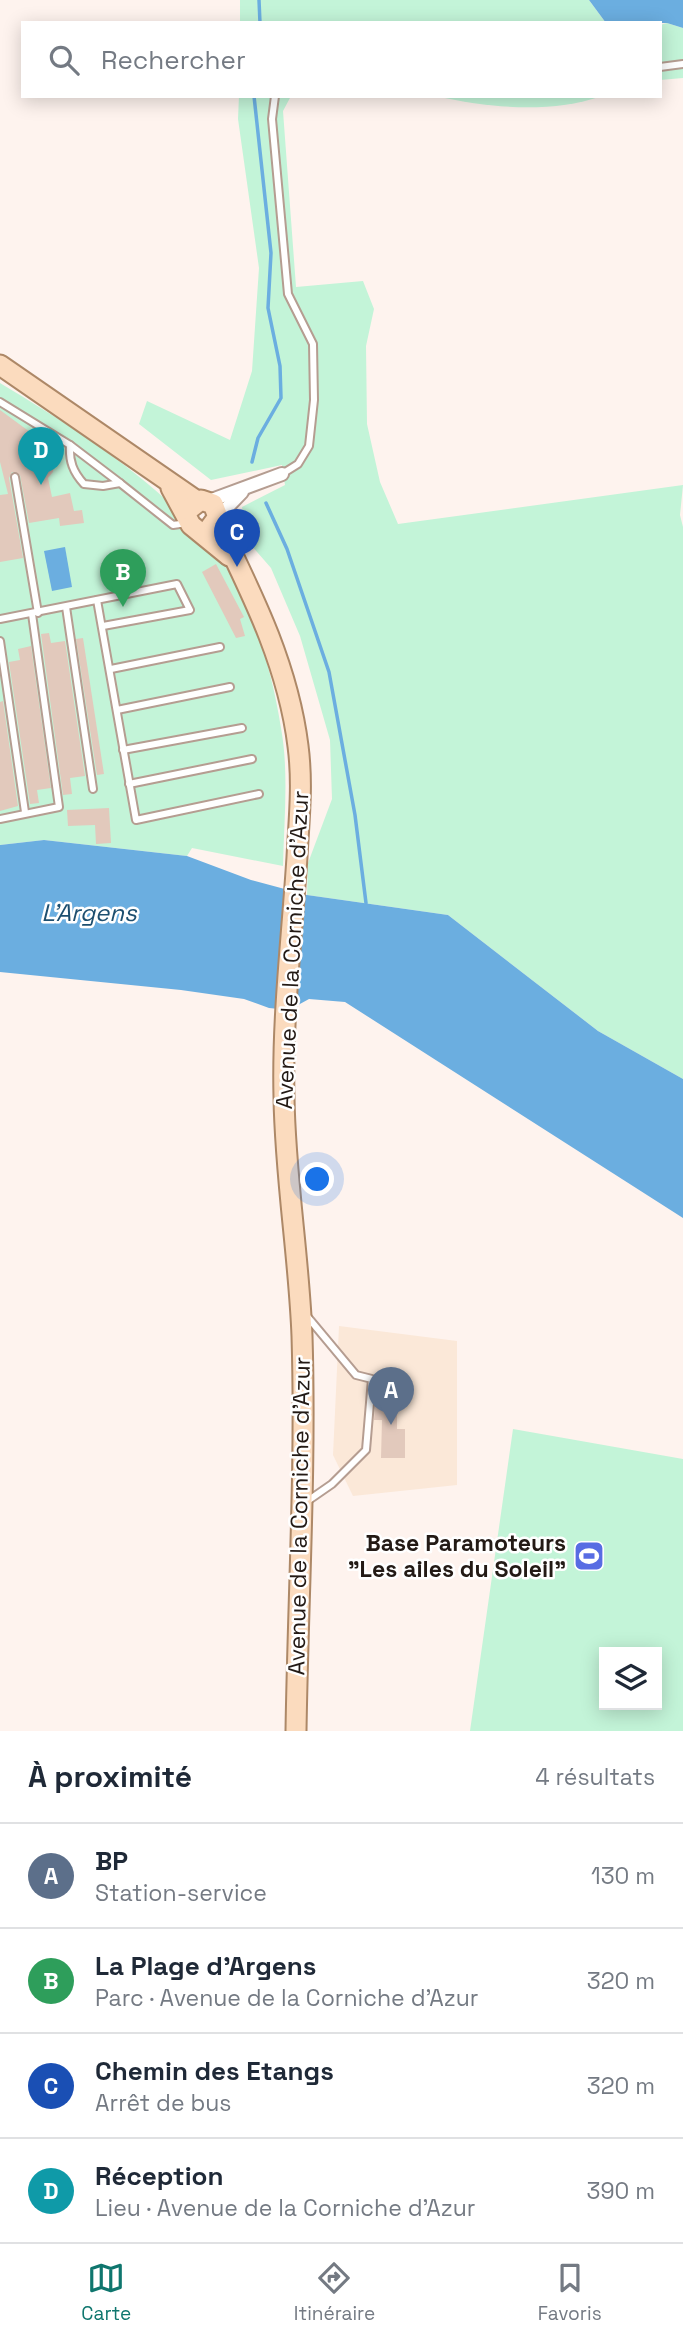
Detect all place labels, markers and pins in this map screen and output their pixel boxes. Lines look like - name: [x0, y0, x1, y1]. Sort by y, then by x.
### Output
- pin: D: [18, 427, 64, 485]
- pin: C: [214, 509, 260, 567]
- pin: B: [100, 549, 146, 607]
- pin: A: [368, 1367, 414, 1425]
- place label: Base Paramoteurs "Les ailes du Soleil": [348, 1528, 566, 1584]
- sports icon: Base Paramoteurs "Les ailes du Soleil": [572, 1539, 606, 1573]

